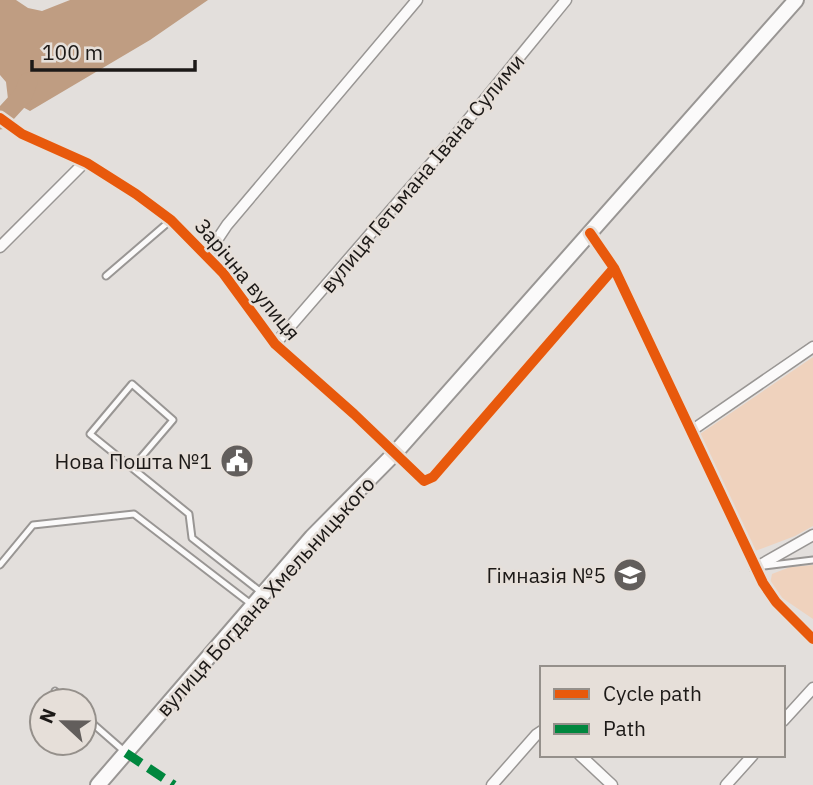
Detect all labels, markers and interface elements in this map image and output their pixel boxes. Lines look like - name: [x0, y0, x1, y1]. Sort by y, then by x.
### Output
- scale bar: [32, 28, 194, 72]
- text: 100 m: [42, 38, 103, 66]
- street label: вулиця Гетьмана Івана Сулими: [314, 48, 530, 298]
- street label: Зарічна вулиця: [189, 212, 307, 346]
- public building icon: Нова Пошта №1: [218, 442, 256, 480]
- place label: Нова Пошта №1: [55, 447, 212, 475]
- street label: вулиця Богдана Хмельницького: [150, 470, 380, 722]
- school or university icon: Гімназія №5: [611, 556, 649, 594]
- place label: Гімназія №5: [486, 561, 606, 589]
- legend: [540, 666, 785, 757]
- text: Cycle path: [603, 679, 702, 707]
- north arrow: [28, 687, 98, 757]
- text: N: [34, 705, 61, 727]
- text: Path: [603, 714, 646, 742]

